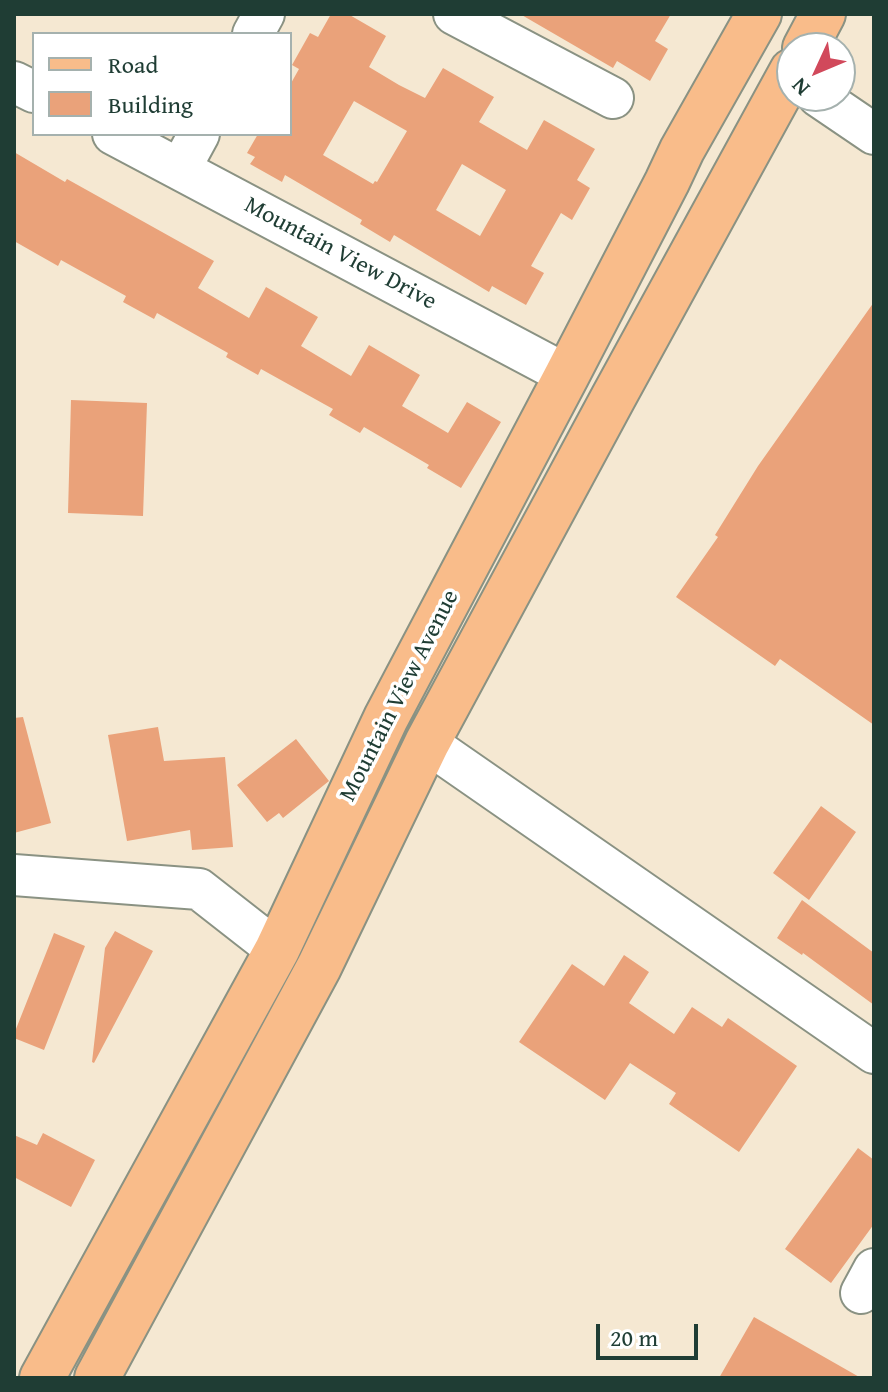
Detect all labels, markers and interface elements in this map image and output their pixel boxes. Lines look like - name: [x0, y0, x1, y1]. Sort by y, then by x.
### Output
- legend: [32, 32, 292, 136]
- north arrow: [776, 32, 856, 112]
- text: Road: [108, 47, 158, 82]
- text: N: [784, 71, 817, 104]
- text: Building: [108, 87, 193, 122]
- street label: Mountain View Drive: [239, 191, 441, 317]
- street label: Mountain View Avenue: [334, 585, 466, 807]
- scale bar: [600, 1308, 702, 1358]
- text: 20 m: [610, 1320, 658, 1355]

